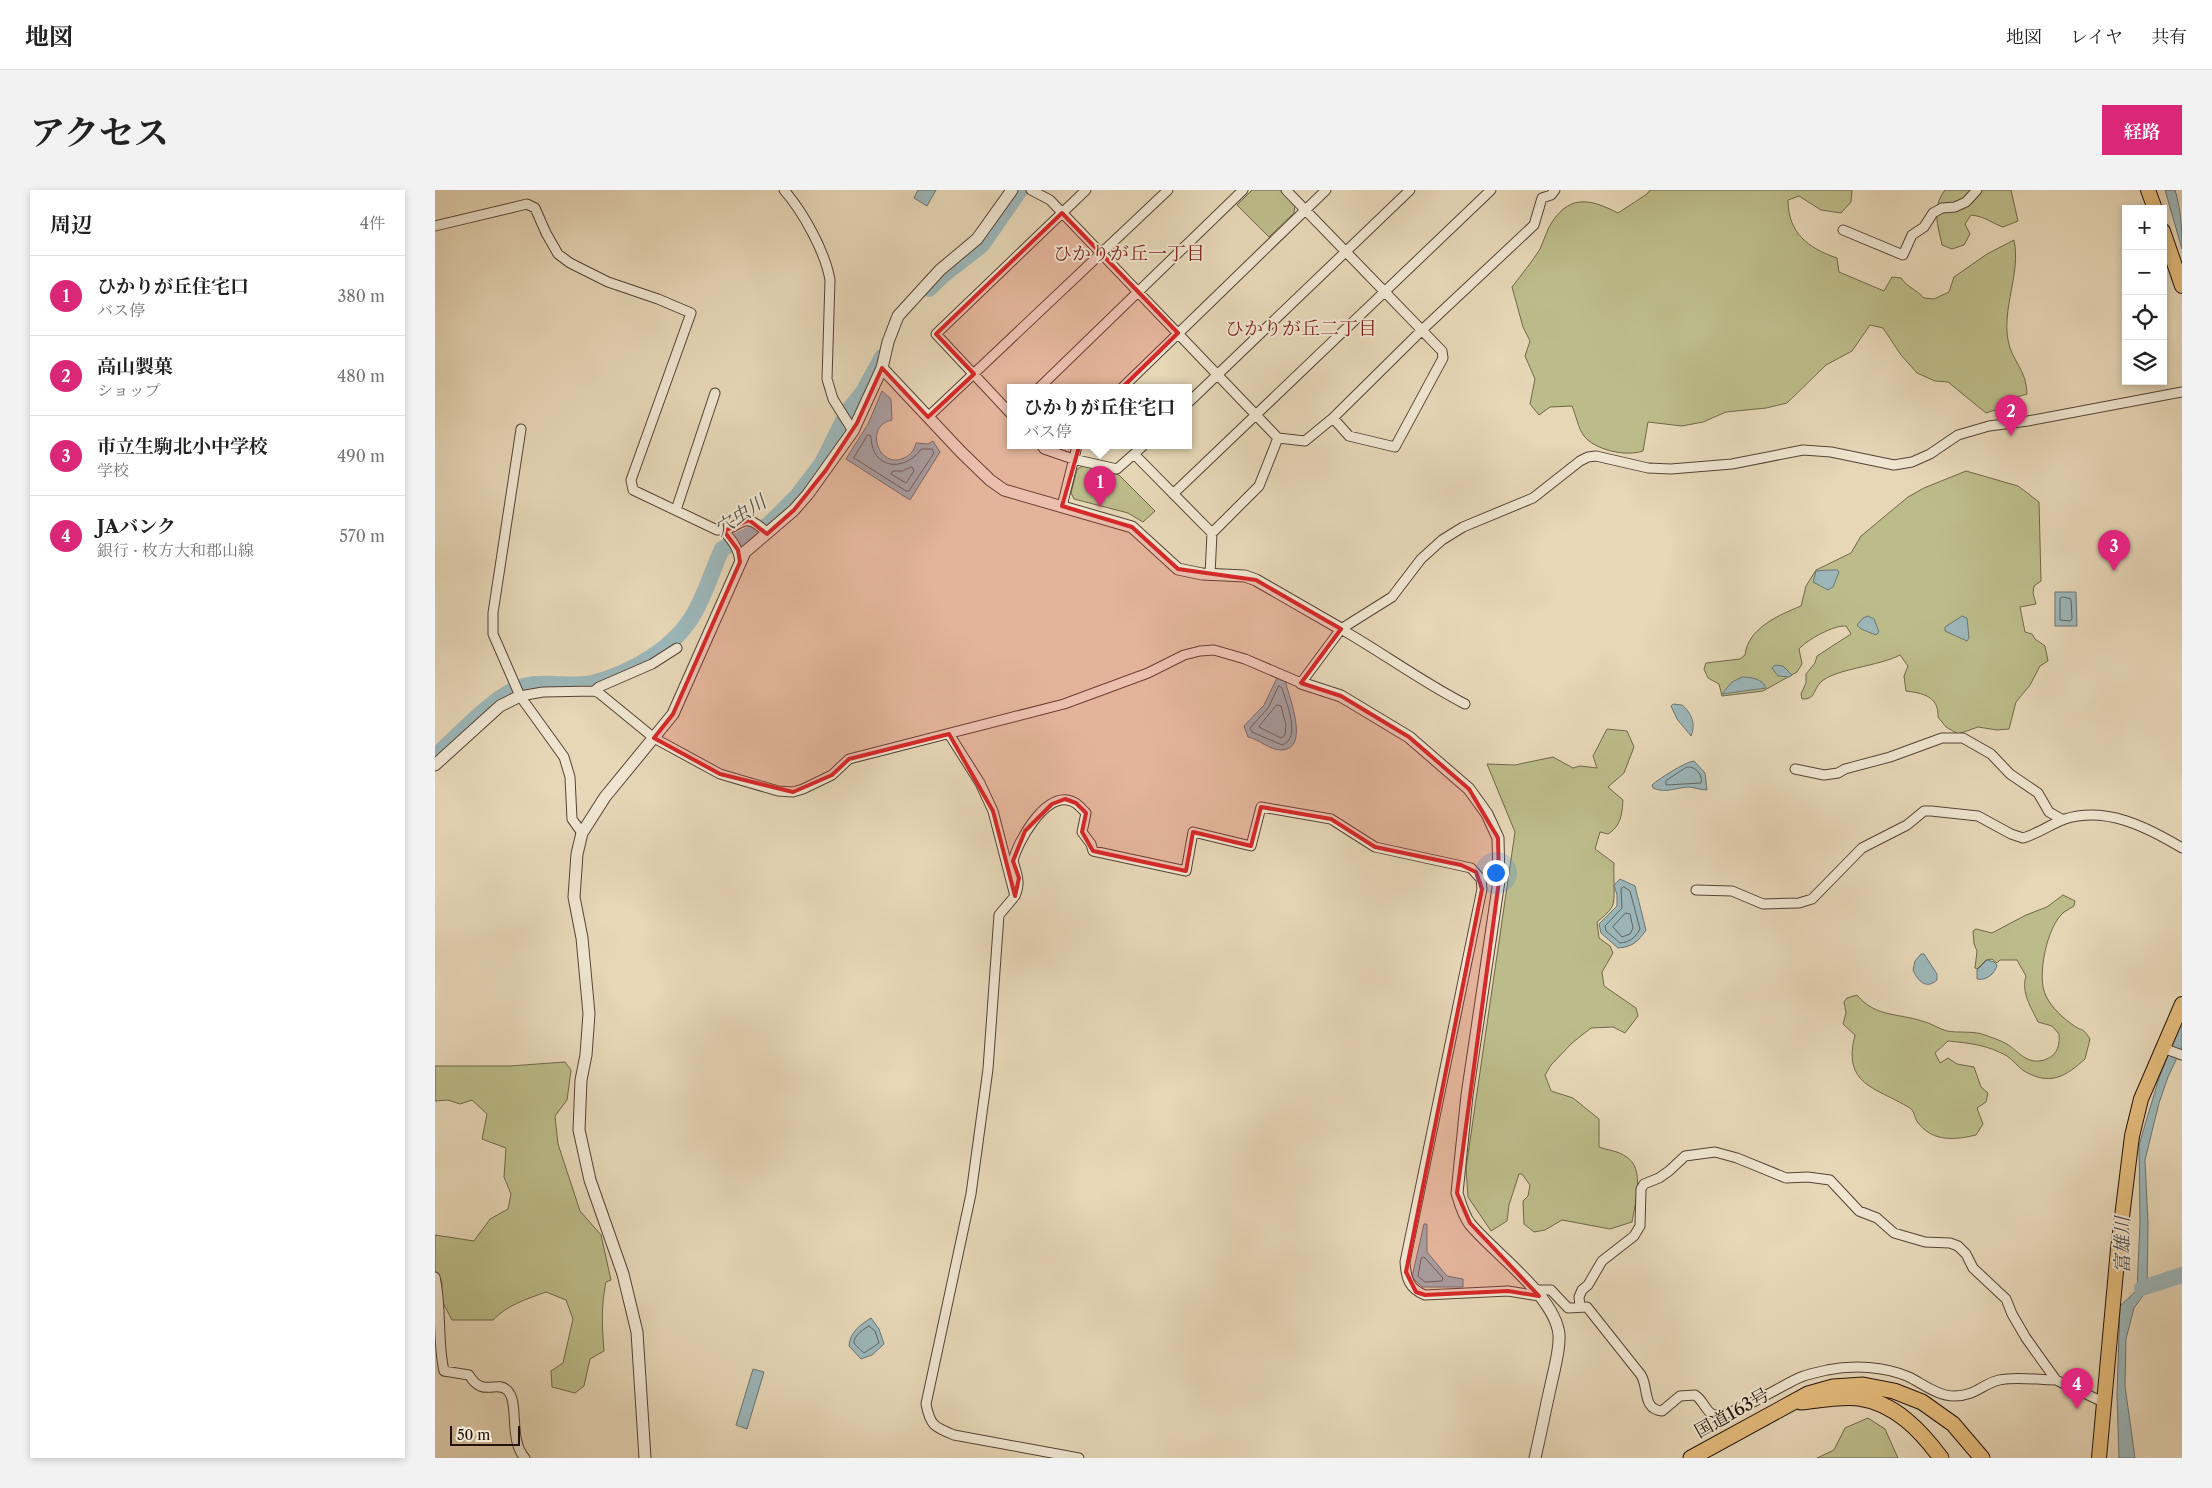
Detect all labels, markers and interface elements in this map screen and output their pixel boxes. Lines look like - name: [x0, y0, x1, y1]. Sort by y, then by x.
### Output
- text: 地図: [25, 22, 73, 51]
- text: 地図: [2006, 26, 2042, 48]
- text: レイヤ: [2070, 26, 2123, 48]
- text: 共有: [2151, 26, 2187, 48]
- button: 経路: [2102, 105, 2182, 155]
- text: アクセス: [30, 111, 169, 154]
- map controls: [2122, 205, 2167, 385]
- button: +: [2122, 205, 2167, 250]
- text: 周辺: [50, 212, 92, 237]
- text: 4件: [360, 213, 385, 233]
- district label: ひかりが丘一丁目: [1053, 242, 1205, 265]
- button: −: [2122, 250, 2167, 295]
- text: ひかりが丘住宅口: [97, 275, 249, 298]
- text: 1: [62, 286, 70, 306]
- text: 380 m: [337, 286, 385, 306]
- button: locate: [2122, 295, 2167, 340]
- text: バス停: [97, 300, 145, 320]
- district label: ひかりが丘二丁目: [1225, 317, 1377, 340]
- button: layers: [2122, 340, 2167, 385]
- text: 高山製菓: [97, 355, 173, 378]
- text: 2: [61, 366, 71, 386]
- text: 480 m: [337, 366, 385, 386]
- text: ショップ: [97, 380, 161, 400]
- popup: [1007, 384, 1192, 449]
- pin: 2: [1995, 395, 2027, 436]
- text: ひかりが丘住宅口: [1023, 396, 1176, 419]
- text: バス停: [1023, 421, 1072, 441]
- text: 市立生駒北小中学校: [97, 435, 268, 458]
- text: 3: [61, 446, 71, 466]
- text: 490 m: [337, 446, 385, 466]
- text: 学校: [97, 460, 129, 480]
- pin: 1: [1084, 466, 1116, 507]
- water label: 穴虫川: [710, 489, 772, 541]
- text: JAバンク: [97, 515, 176, 538]
- text: 4: [61, 526, 71, 546]
- text: 570 m: [339, 526, 385, 546]
- pin: 3: [2098, 530, 2130, 571]
- text: 銀行 · 枚方大和郡山線: [97, 540, 254, 560]
- your location: [1483, 860, 1509, 886]
- water label: 富雄川: [2111, 1215, 2134, 1274]
- pin: 4: [2061, 1368, 2093, 1409]
- street label: 国道163号: [1691, 1383, 1773, 1443]
- scale bar: [450, 1423, 520, 1446]
- text: 50 m: [457, 1426, 490, 1444]

